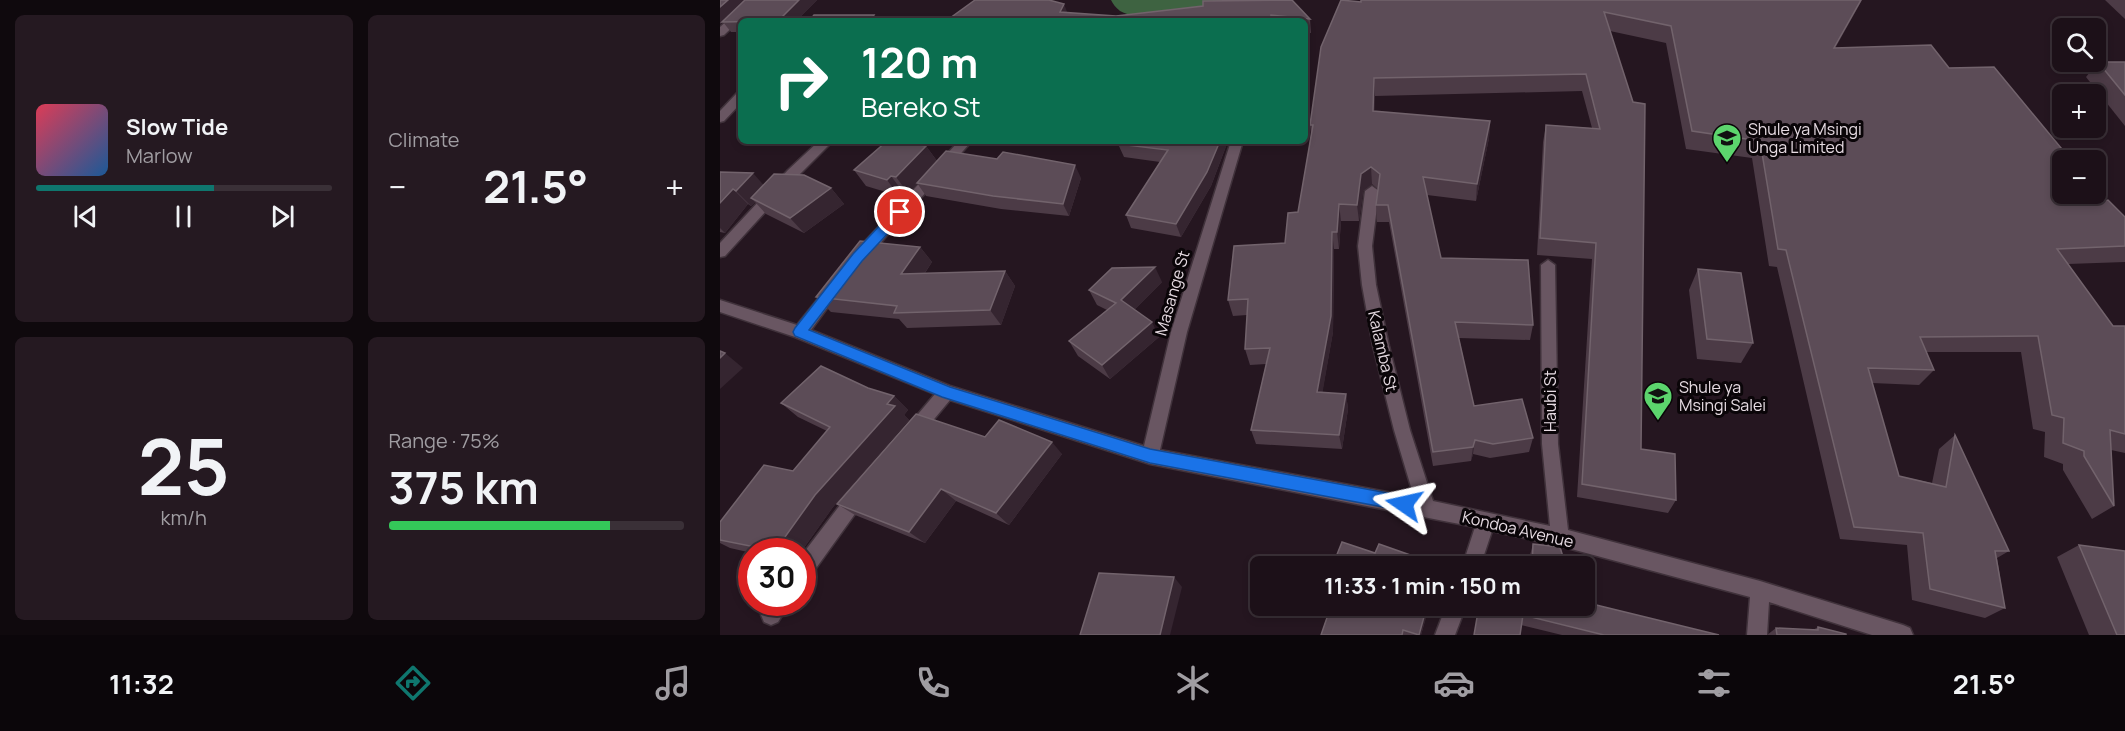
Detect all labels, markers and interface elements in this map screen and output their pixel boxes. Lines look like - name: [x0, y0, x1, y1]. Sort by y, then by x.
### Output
- map controls: [2052, 18, 2106, 204]
- button: search: [2052, 18, 2106, 72]
- text: 120 m: [861, 33, 978, 91]
- icon: right: [762, 42, 840, 120]
- button: +: [2052, 84, 2106, 138]
- text: Bereko St: [861, 88, 981, 125]
- text: Slow Tide: [126, 112, 228, 142]
- place label: Shule ya Msingi Unga Limited: [1748, 118, 1862, 158]
- school or university icon: Shule ya Msingi Unga Limited: [1711, 122, 1743, 164]
- text: Climate: [389, 126, 460, 153]
- text: Marlow: [126, 142, 193, 169]
- button: −: [2052, 150, 2106, 204]
- text: 21.5°: [483, 155, 588, 217]
- text: −: [389, 164, 406, 209]
- text: +: [665, 164, 684, 209]
- pin: [874, 186, 925, 237]
- icon: arrive: [883, 195, 916, 228]
- icon: previous: [69, 200, 102, 233]
- icon: pause: [167, 200, 200, 233]
- icon: next: [266, 200, 299, 233]
- street label: Masange St: [1149, 248, 1195, 338]
- street label: Kalamba St: [1363, 308, 1403, 394]
- street label: Haubi St: [1539, 370, 1561, 432]
- place label: Shule ya Msingi Salei: [1679, 376, 1766, 416]
- school or university icon: Shule ya Msingi Salei: [1642, 380, 1674, 422]
- text: 25: [138, 412, 230, 518]
- text: Range · 75%: [389, 427, 500, 454]
- text: 375 km: [389, 456, 539, 518]
- position arrow: [1372, 472, 1436, 536]
- text: km/h: [160, 504, 207, 531]
- street label: Kondoa Avenue: [1460, 506, 1576, 552]
- speed limit sign: 30: [738, 538, 816, 616]
- text: 11:33 · 1 min · 150 m: [1324, 571, 1521, 601]
- icon: directions: [392, 662, 434, 704]
- icon: music: [652, 662, 694, 704]
- icon: phone: [912, 662, 954, 704]
- icon: climate: [1172, 662, 1214, 704]
- icon: car: [1433, 662, 1475, 704]
- icon: filters: [1693, 662, 1735, 704]
- text: 11:32: [109, 665, 174, 702]
- text: 21.5°: [1953, 665, 2016, 702]

